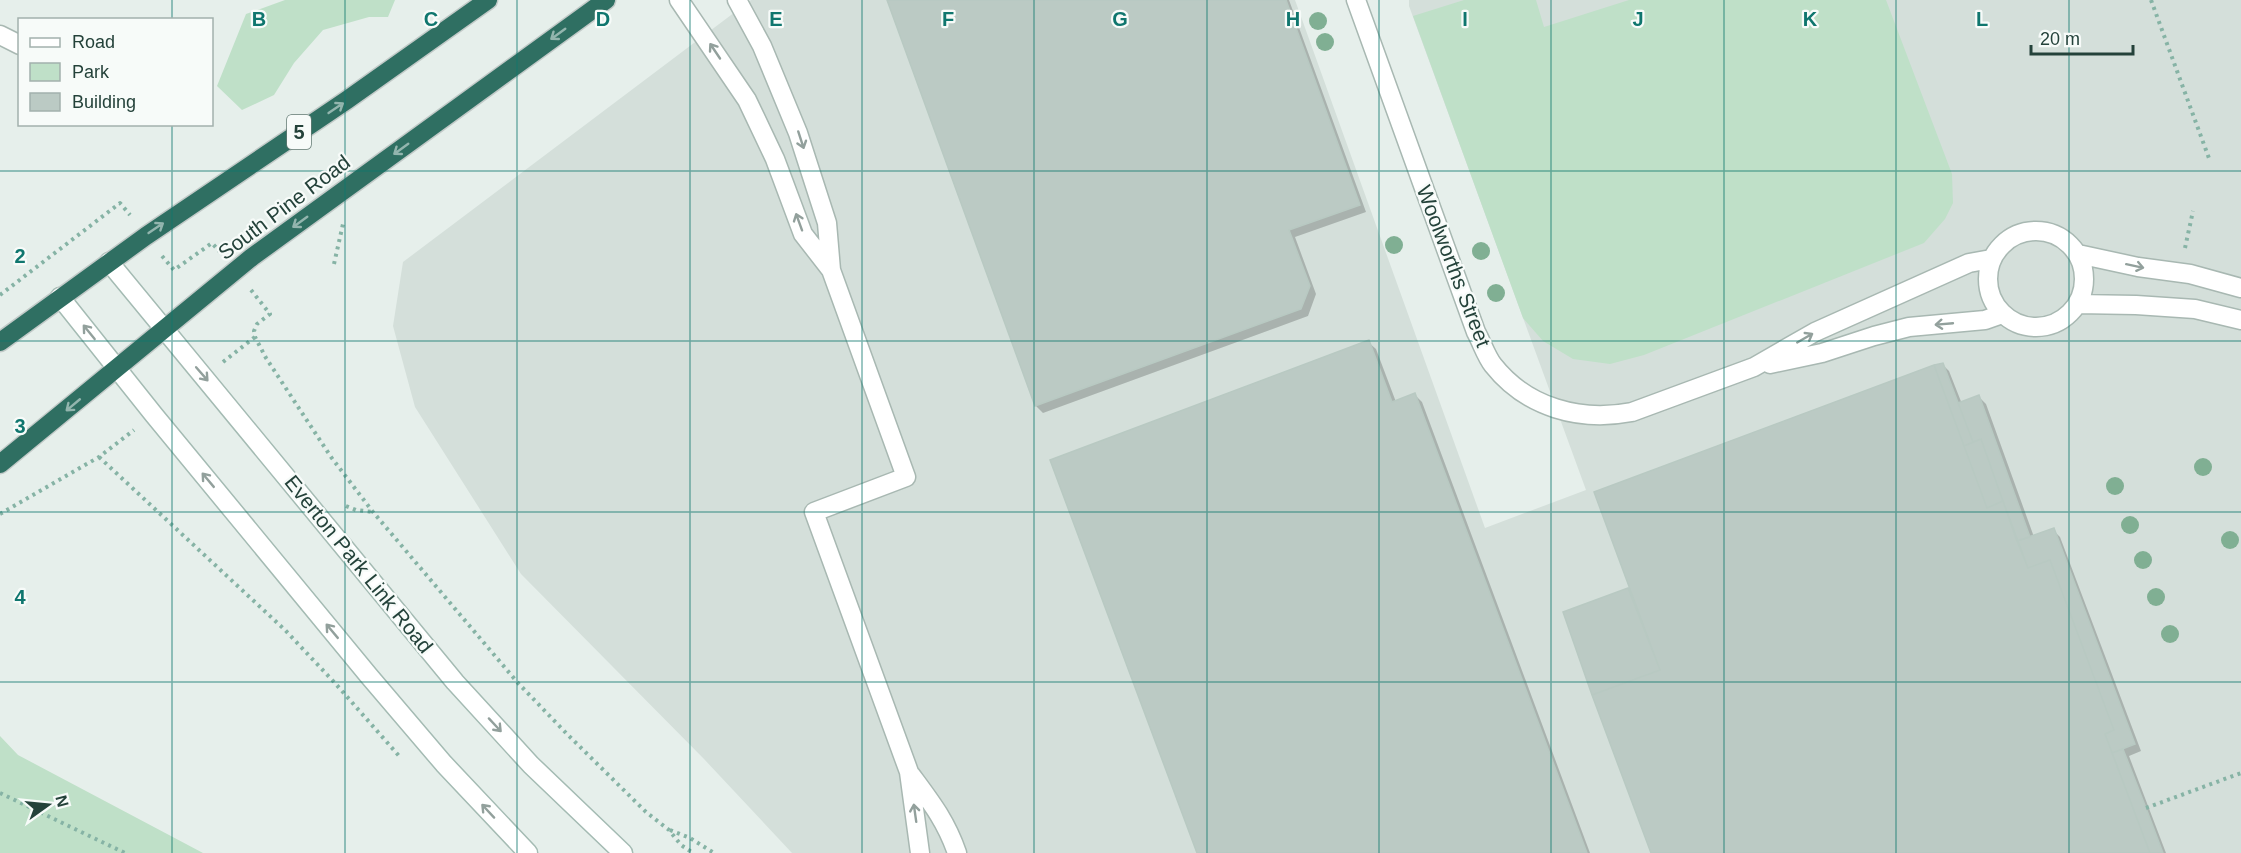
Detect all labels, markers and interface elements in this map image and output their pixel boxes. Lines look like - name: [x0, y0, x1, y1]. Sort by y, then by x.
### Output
- text: B: [252, 8, 266, 30]
- text: C: [424, 8, 438, 30]
- text: D: [596, 8, 610, 30]
- text: E: [769, 8, 783, 30]
- text: F: [942, 8, 954, 30]
- text: G: [1112, 8, 1128, 30]
- text: H: [1286, 8, 1300, 30]
- text: I: [1462, 8, 1468, 30]
- text: J: [1632, 8, 1644, 30]
- text: K: [1803, 8, 1818, 30]
- text: L: [1976, 8, 1988, 30]
- legend: [18, 18, 213, 126]
- scale bar: [2031, 18, 2133, 56]
- one-way arrow: [551, 28, 567, 41]
- text: 20 m: [2040, 29, 2080, 49]
- text: Road: [72, 32, 115, 52]
- one-way arrow: [709, 44, 721, 60]
- text: Park: [72, 62, 110, 82]
- text: Building: [72, 92, 136, 112]
- one-way arrow: [327, 102, 343, 114]
- road number: 5: [287, 115, 311, 149]
- one-way arrow: [796, 130, 807, 149]
- one-way arrow: [393, 143, 409, 155]
- street label: South Pine Road: [214, 150, 354, 264]
- street label: Woolworths Street: [1413, 182, 1495, 350]
- one-way arrow: [792, 213, 803, 232]
- one-way arrow: [293, 216, 309, 229]
- one-way arrow: [148, 222, 165, 235]
- text: 2: [14, 245, 26, 267]
- one-way arrow: [2125, 260, 2144, 272]
- one-way arrow: [1935, 319, 1955, 330]
- one-way arrow: [82, 325, 95, 341]
- one-way arrow: [1795, 332, 1813, 343]
- one-way arrow: [195, 366, 209, 381]
- one-way arrow: [66, 398, 81, 412]
- text: 3: [14, 415, 26, 437]
- street label: Everton Park Link Road: [280, 471, 438, 657]
- one-way arrow: [201, 472, 214, 488]
- text: 4: [14, 586, 26, 608]
- one-way arrow: [325, 624, 339, 639]
- one-way arrow: [487, 717, 502, 732]
- north arrow: [18, 775, 78, 835]
- text: N: [52, 793, 72, 809]
- one-way arrow: [909, 803, 920, 823]
- one-way arrow: [481, 804, 495, 819]

